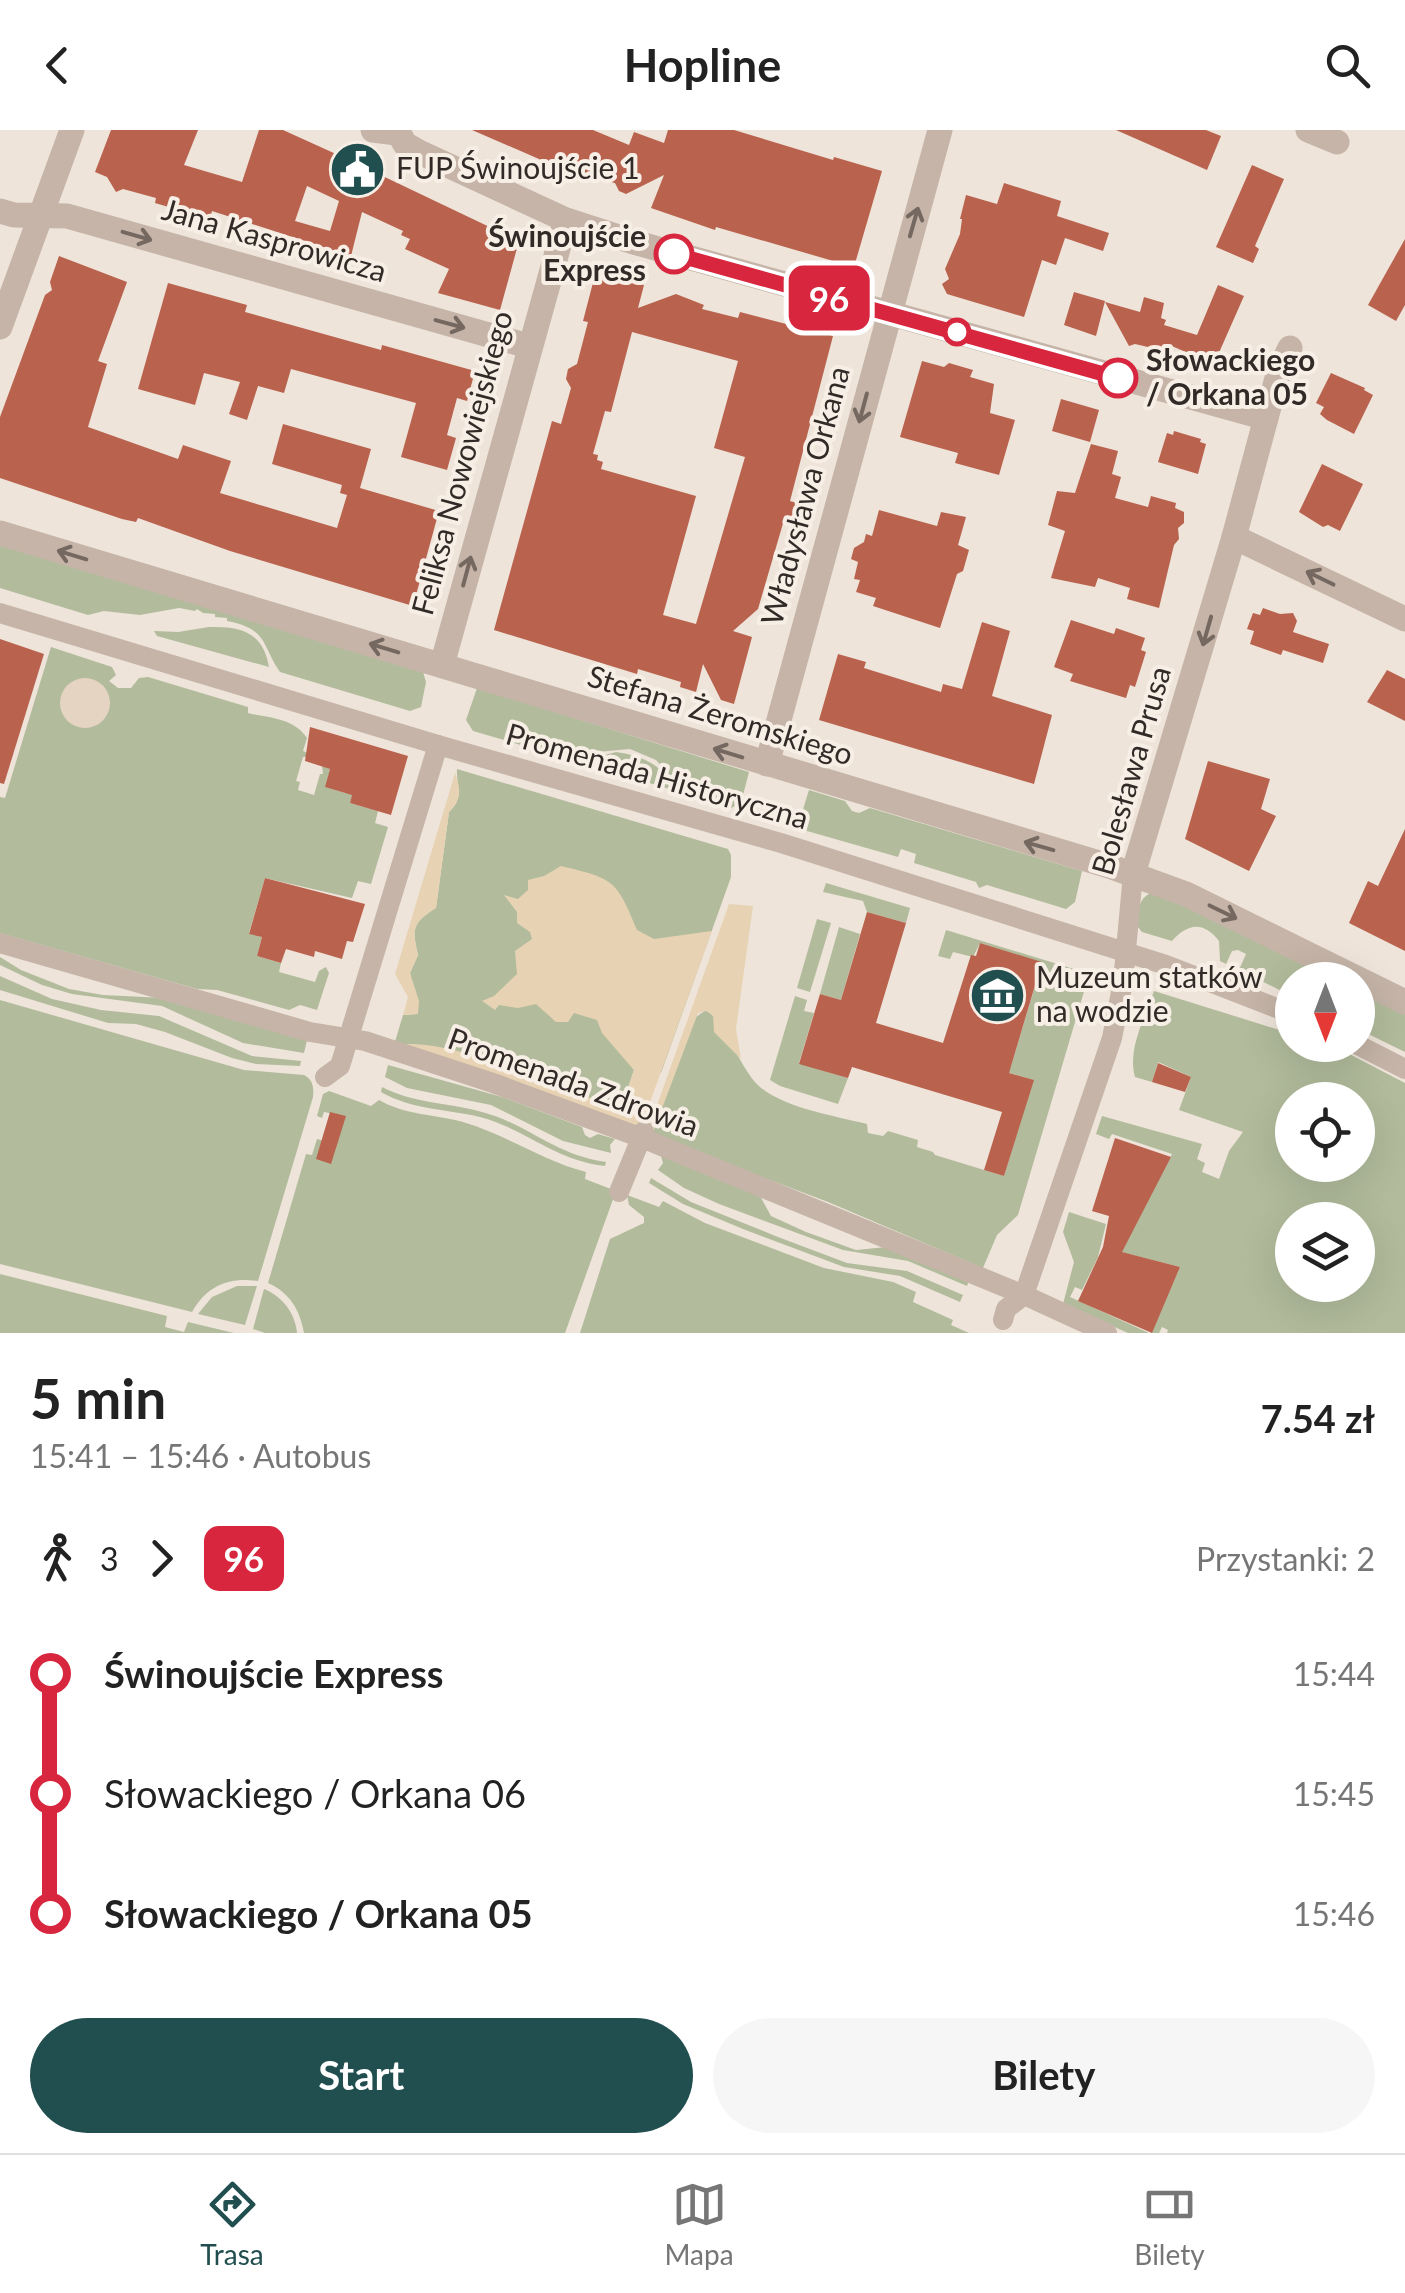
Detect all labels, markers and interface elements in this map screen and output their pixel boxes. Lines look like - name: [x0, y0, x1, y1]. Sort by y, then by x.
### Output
- icon: back: [30, 38, 85, 93]
- text: Hopline: [624, 38, 781, 92]
- icon: search: [1320, 38, 1375, 93]
- public building icon: FUP Świnoujście 1: [327, 139, 387, 199]
- place label: FUP Świnoujście 1: [396, 149, 640, 185]
- street label: Jana Kasprowicza: [158, 190, 391, 288]
- one-way arrow: [906, 207, 925, 238]
- place label: Świnoujście Express: [488, 217, 646, 287]
- one-way arrow: [121, 228, 152, 246]
- marker: Świnoujście Express: [655, 235, 693, 273]
- line badge: 96: [784, 266, 874, 330]
- text: 96: [809, 277, 849, 319]
- street label: Feliksa Nowowiejskiego: [403, 306, 519, 619]
- one-way arrow: [433, 316, 465, 335]
- unlabelled marker: [944, 319, 970, 345]
- place label: Słowackiego / Orkana 05: [1146, 341, 1315, 411]
- marker: Słowackiego / Orkana 05: [1099, 359, 1137, 397]
- street label: Władysława Orkana: [752, 362, 856, 629]
- one-way arrow: [853, 392, 872, 423]
- one-way arrow: [57, 545, 88, 563]
- one-way arrow: [459, 556, 477, 587]
- one-way arrow: [1306, 567, 1336, 586]
- one-way arrow: [1196, 615, 1215, 646]
- one-way arrow: [368, 638, 400, 656]
- street label: Stefana Żeromskiego: [584, 657, 858, 772]
- street label: Bolesława Prusa: [1083, 662, 1177, 879]
- street label: Promenada Historyczna: [502, 715, 813, 835]
- one-way arrow: [713, 743, 744, 761]
- one-way arrow: [1024, 836, 1055, 854]
- one-way arrow: [1207, 903, 1237, 922]
- place label: Muzeum statków na wodzie: [1036, 958, 1263, 1028]
- north arrow: [1275, 962, 1375, 1062]
- map controls: [1275, 962, 1375, 1302]
- museum icon: Muzeum statków na wodzie: [967, 965, 1027, 1025]
- street label: Promenada Zdrowia: [444, 1019, 704, 1143]
- button: locate: [1275, 1082, 1375, 1182]
- button: layers: [1275, 1202, 1375, 1302]
- text: 5 min: [30, 1365, 166, 1431]
- text: 7.54 zł: [1261, 1395, 1375, 1441]
- text: 15:41 – 15:46 · Autobus: [30, 1436, 371, 1475]
- icon: walk: [30, 1531, 85, 1586]
- icon: forward: [134, 1531, 189, 1586]
- text: 96: [224, 1537, 264, 1579]
- text: 3: [100, 1539, 119, 1578]
- text: Przystanki: 2: [1196, 1539, 1375, 1578]
- text: Świnoujście Express: [104, 1650, 444, 1696]
- text: 15:44: [1293, 1654, 1375, 1693]
- text: Słowackiego / Orkana 06: [104, 1770, 526, 1816]
- text: 15:45: [1293, 1774, 1375, 1813]
- text: Słowackiego / Orkana 05: [104, 1890, 533, 1936]
- text: 15:46: [1293, 1894, 1375, 1933]
- button: Start: [30, 2018, 693, 2133]
- button: Bilety: [713, 2018, 1375, 2133]
- tab: Trasa: [200, 2177, 264, 2271]
- tab: Mapa: [664, 2177, 734, 2271]
- tab: Bilety: [1134, 2177, 1205, 2271]

